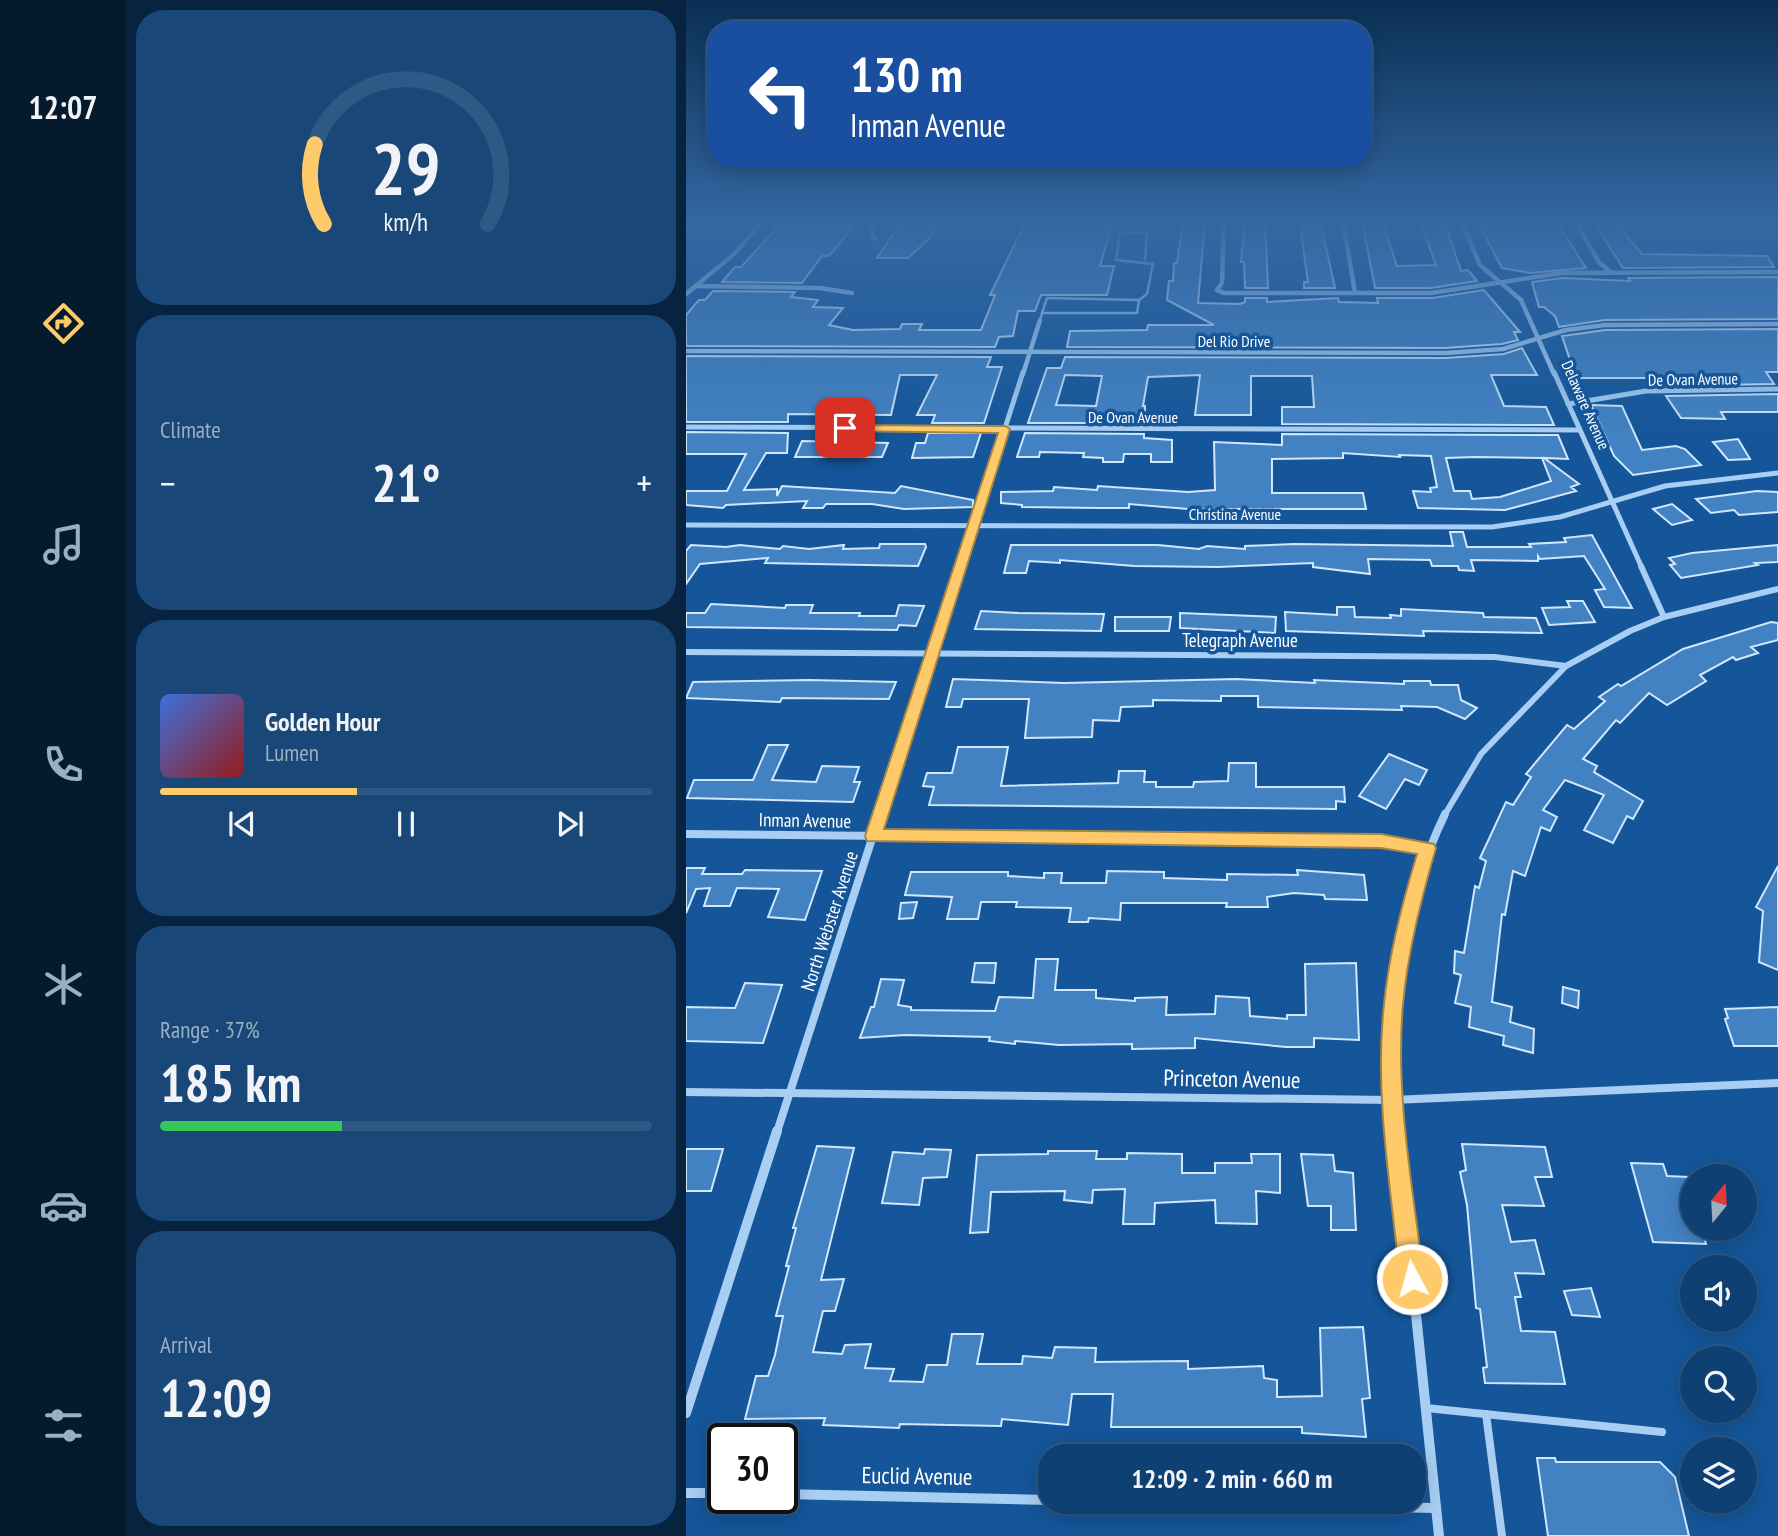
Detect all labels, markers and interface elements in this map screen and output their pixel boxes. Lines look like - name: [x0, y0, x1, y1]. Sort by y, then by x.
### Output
- text: 130 m: [850, 42, 963, 106]
- icon: left: [735, 49, 826, 140]
- text: 12:07: [28, 86, 98, 128]
- text: Inman Avenue: [850, 104, 1006, 146]
- text: 29: [371, 120, 441, 214]
- text: km/h: [384, 205, 428, 237]
- icon: directions: [39, 299, 88, 348]
- street label: Del Rio Drive: [1198, 331, 1270, 351]
- street label: Delaware Avenue: [1557, 357, 1615, 453]
- street label: De Ovan Avenue: [1648, 368, 1738, 390]
- pin: [815, 398, 875, 458]
- street label: De Ovan Avenue: [1088, 407, 1178, 427]
- icon: arrive: [826, 409, 864, 447]
- text: Climate: [160, 415, 221, 444]
- text: 21°: [372, 449, 440, 516]
- text: −: [160, 458, 176, 507]
- text: +: [636, 458, 652, 507]
- street label: Christina Avenue: [1189, 504, 1281, 524]
- icon: music: [39, 520, 88, 569]
- street label: Telegraph Avenue: [1182, 628, 1298, 652]
- text: Golden Hour: [265, 705, 380, 738]
- text: Lumen: [265, 738, 319, 767]
- icon: phone: [39, 740, 88, 789]
- icon: previous: [223, 805, 261, 843]
- icon: pause: [387, 805, 425, 843]
- icon: next: [551, 805, 589, 843]
- street label: Inman Avenue: [758, 807, 852, 833]
- street label: North Webster Avenue: [795, 848, 863, 994]
- icon: climate: [39, 960, 88, 1009]
- text: Range · 37%: [160, 1015, 260, 1044]
- text: 185 km: [160, 1049, 301, 1116]
- street label: Princeton Avenue: [1163, 1063, 1301, 1094]
- north arrow: [1680, 1164, 1757, 1241]
- map controls: [1680, 1164, 1757, 1514]
- icon: car: [39, 1181, 88, 1230]
- position arrow: [1375, 1242, 1449, 1316]
- button: sound: [1680, 1255, 1757, 1332]
- text: Arrival: [160, 1330, 212, 1359]
- button: search: [1680, 1346, 1757, 1423]
- text: 12:09: [160, 1364, 272, 1431]
- icon: filters: [39, 1401, 88, 1450]
- speed limit sign: 30: [707, 1423, 798, 1514]
- button: layers: [1680, 1437, 1757, 1514]
- street label: Euclid Avenue: [861, 1460, 973, 1491]
- text: 12:09 · 2 min · 660 m: [1132, 1462, 1332, 1495]

